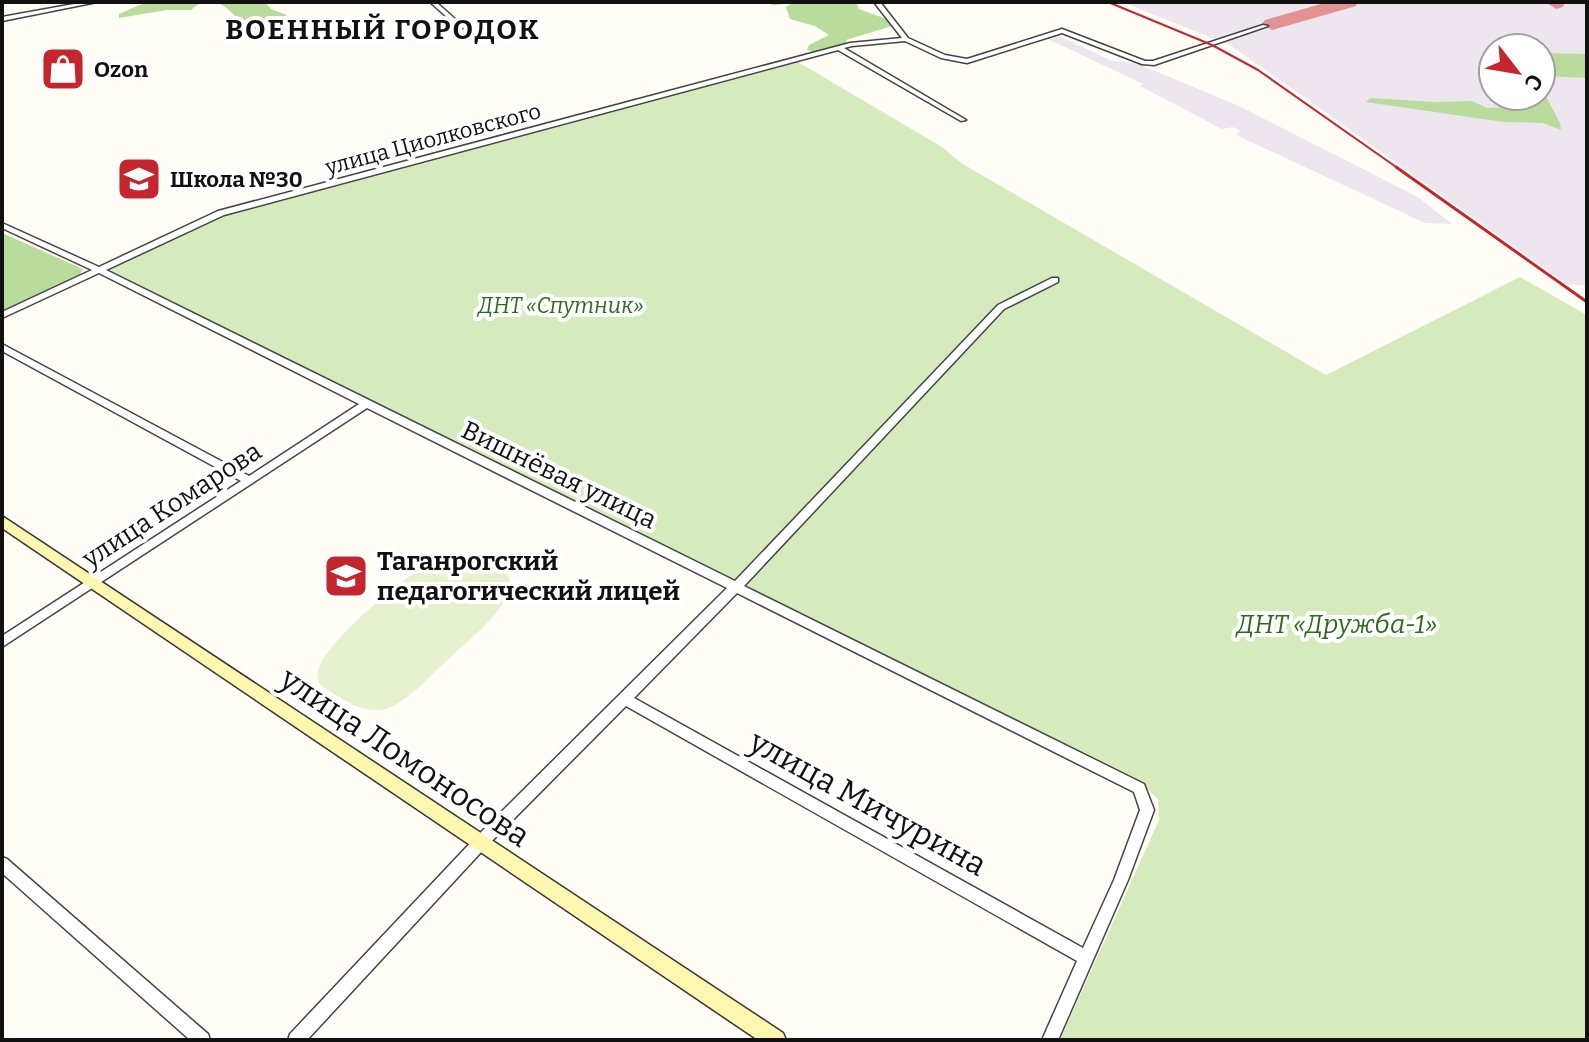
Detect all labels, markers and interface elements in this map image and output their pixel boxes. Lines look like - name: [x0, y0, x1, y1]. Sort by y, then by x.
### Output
- district label: ВОЕННЫЙ ГОРОДОК: [225, 13, 541, 46]
- north arrow: [1477, 32, 1557, 112]
- shop icon: Ozon: [39, 45, 87, 93]
- place label: Ozon: [94, 56, 148, 83]
- text: С: [1519, 69, 1549, 95]
- street label: улица Циолковского: [321, 97, 544, 181]
- school or university icon: Школа №30: [115, 155, 163, 203]
- place label: Школа №30: [170, 166, 303, 193]
- park label: ДНТ «Спутник»: [476, 292, 644, 319]
- street label: Вишнёвая улица: [456, 414, 662, 536]
- street label: улица Комарова: [76, 436, 267, 575]
- place label: Таганрогский педагогический лицей: [377, 546, 680, 607]
- school or university icon: Таганрогский педагогический лицей: [322, 552, 370, 600]
- park label: ДНТ «Дружба-1»: [1235, 609, 1437, 640]
- street label: улица Ломоносова: [272, 659, 537, 855]
- street label: улица Мичурина: [742, 722, 993, 884]

